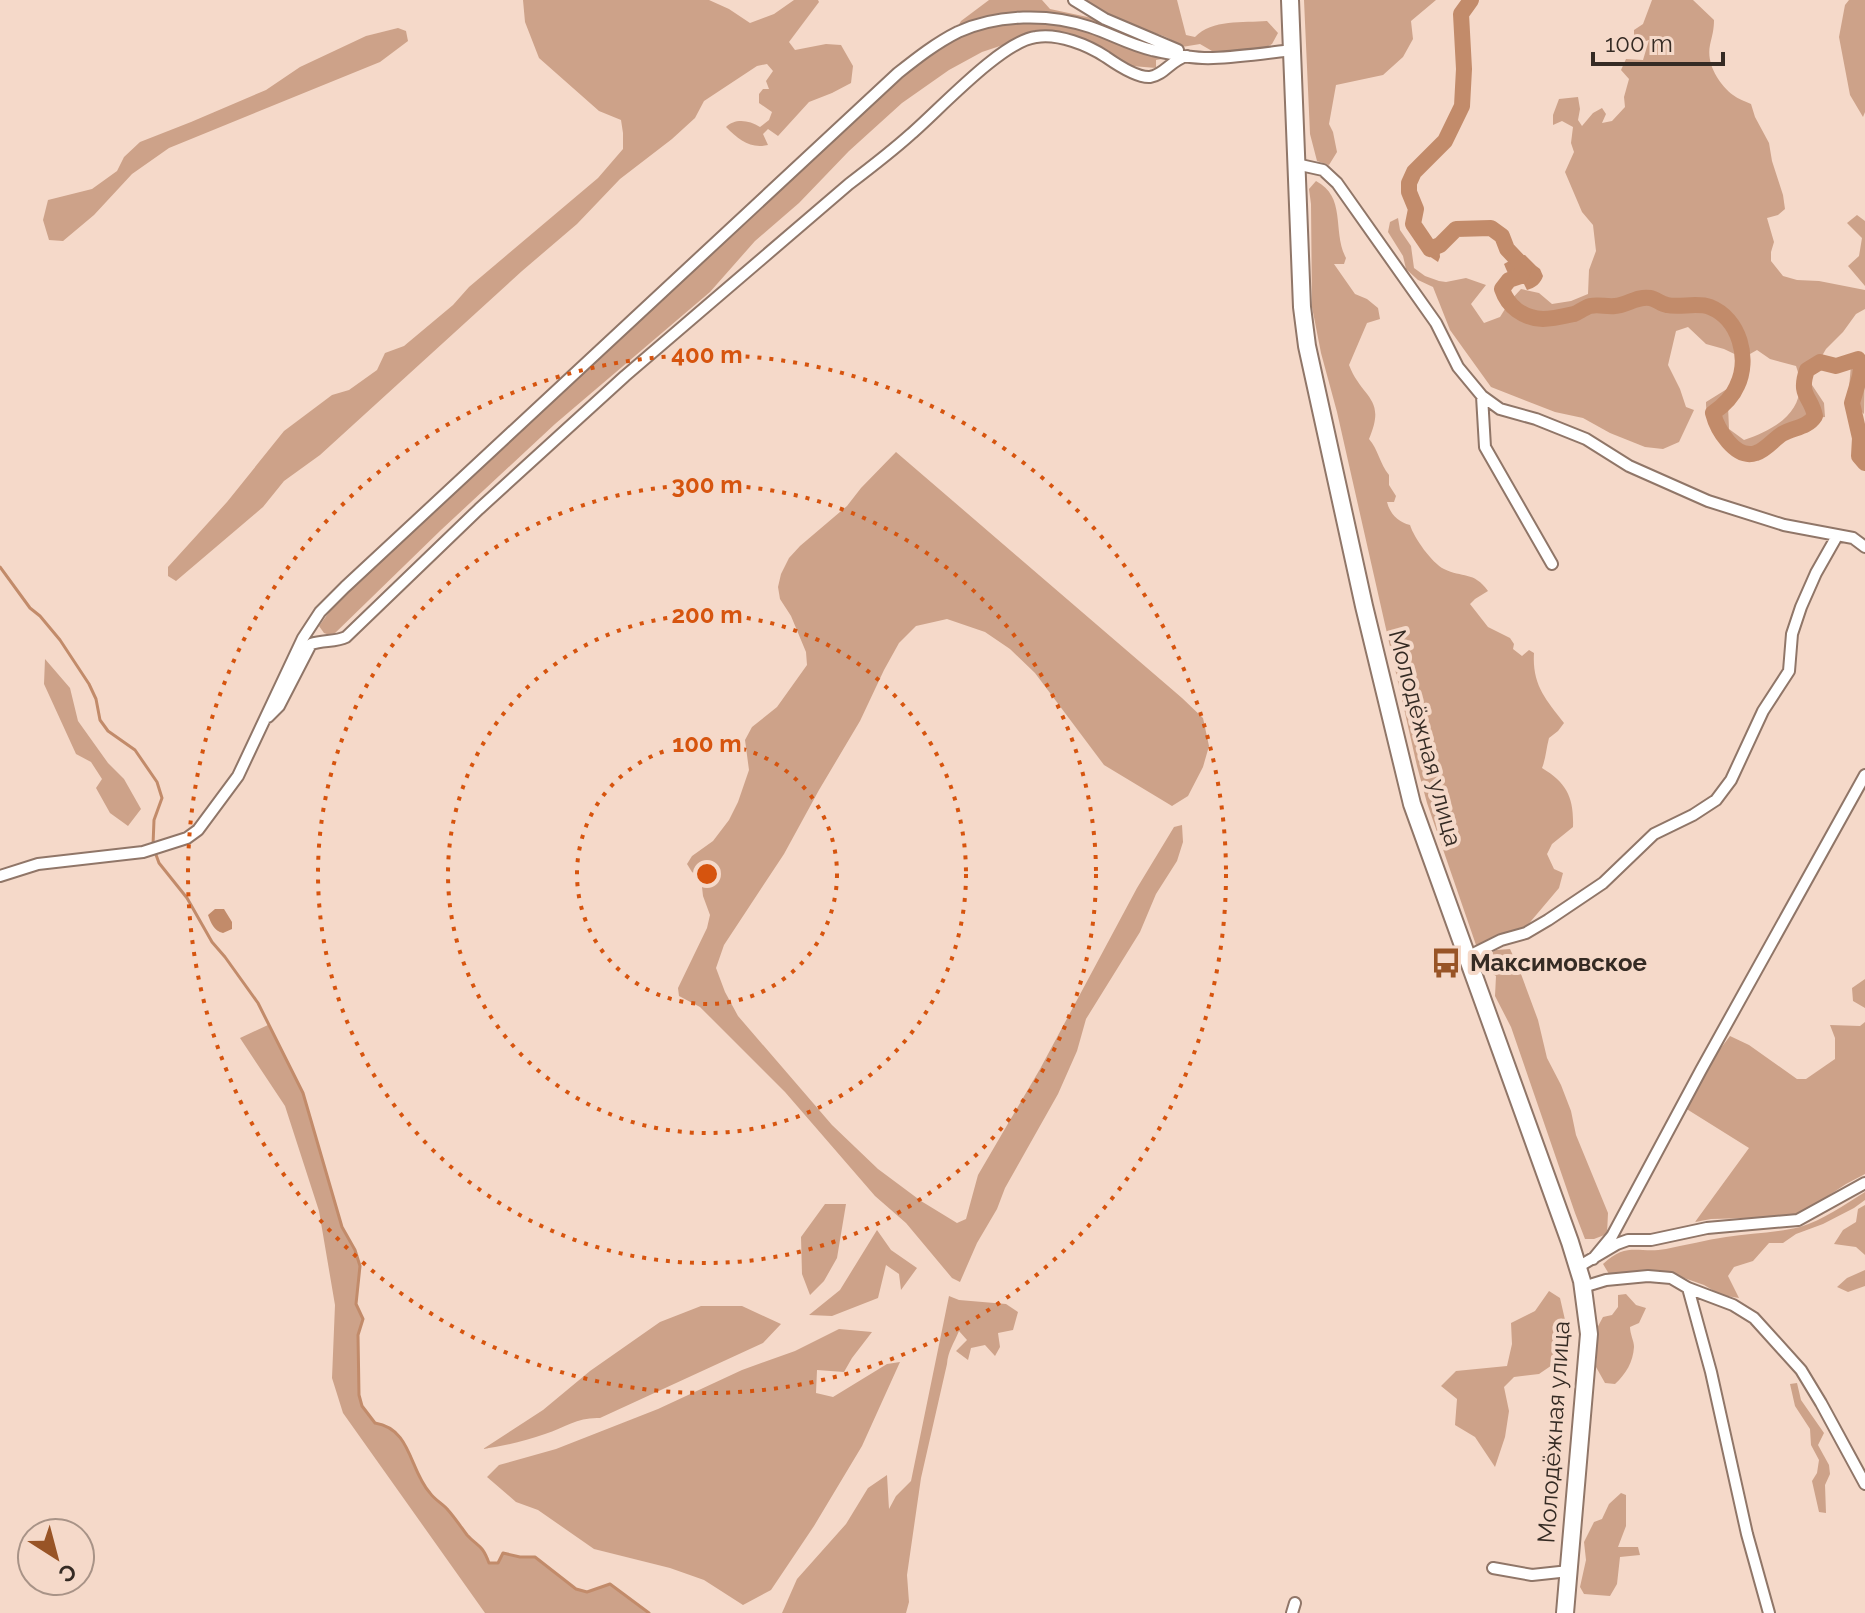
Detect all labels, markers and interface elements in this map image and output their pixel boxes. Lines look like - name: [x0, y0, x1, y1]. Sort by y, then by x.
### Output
- scale bar: [1593, 16, 1723, 66]
- text: 100 m: [1605, 29, 1673, 58]
- text: 400 m: [671, 340, 743, 369]
- text: 300 m: [672, 470, 742, 499]
- text: 200 m: [671, 600, 743, 629]
- street label: Молодёжная улица: [1383, 626, 1468, 849]
- text: 100 m: [672, 729, 742, 758]
- centre of rings: [693, 860, 721, 888]
- bus stop icon: Максимовское: [1429, 946, 1463, 980]
- place label: Максимовское: [1470, 948, 1647, 977]
- street label: Молодёжная улица: [1531, 1320, 1576, 1544]
- north arrow: [16, 1517, 96, 1597]
- text: С: [54, 1558, 82, 1588]

